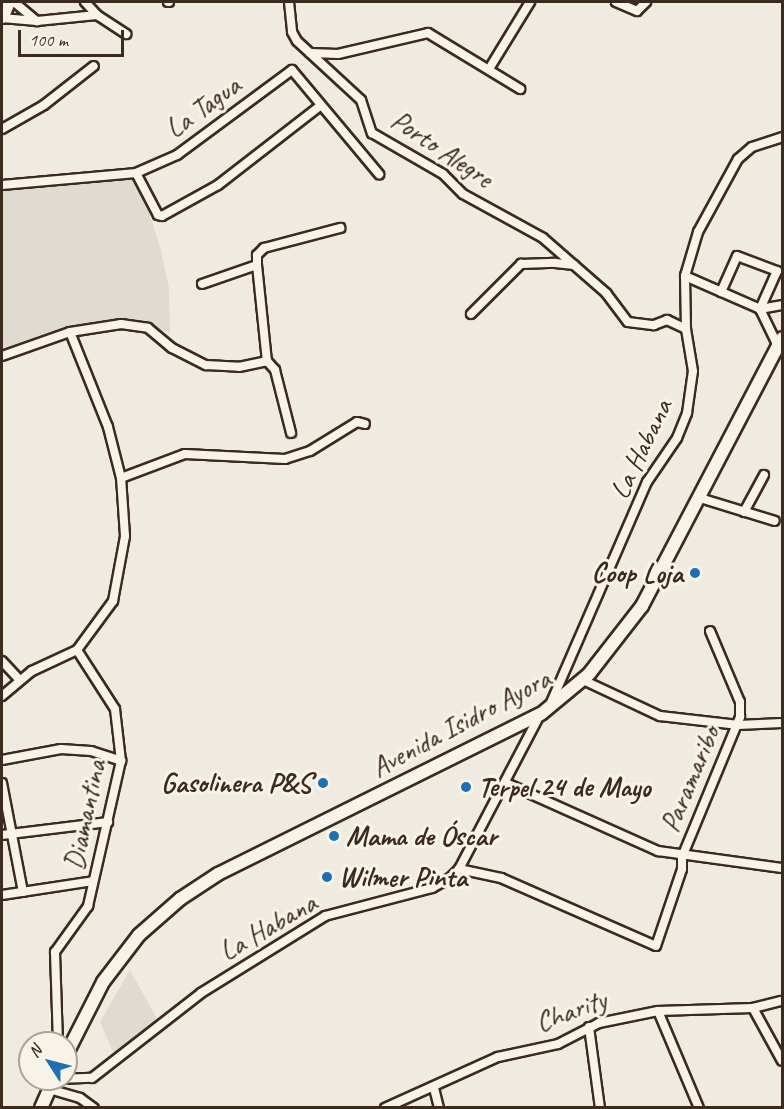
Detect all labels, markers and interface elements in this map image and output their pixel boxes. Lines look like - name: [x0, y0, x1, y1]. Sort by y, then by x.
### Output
- scale bar: [21, 18, 128, 56]
- text: 100 m: [29, 29, 68, 51]
- street label: La Tagua: [159, 68, 247, 146]
- street label: Porto Alegre: [385, 103, 499, 195]
- street label: La Habana: [603, 394, 679, 504]
- place label: Coop Loja: [593, 556, 683, 590]
- marker: Coop Loja: [688, 566, 702, 580]
- street label: Avenida Isidro Ayora: [366, 662, 556, 784]
- street label: Paramaribo: [653, 721, 727, 837]
- street label: Diamantina: [57, 757, 113, 873]
- place label: Gasolinera P&S: [161, 766, 311, 800]
- place label: Terpel 24 de Mayo: [478, 770, 651, 804]
- marker: Gasolinera P&S: [316, 776, 330, 790]
- marker: Terpel 24 de Mayo: [459, 780, 473, 794]
- place label: Mama de Óscar: [346, 819, 497, 853]
- marker: Mama de Óscar: [327, 829, 341, 843]
- place label: Wilmer Pinta: [339, 860, 466, 894]
- marker: Wilmer Pinta: [320, 870, 334, 884]
- street label: La Habana: [214, 886, 322, 968]
- street label: Charity: [531, 983, 611, 1039]
- north arrow: [18, 1031, 78, 1091]
- text: N: [24, 1042, 46, 1061]

